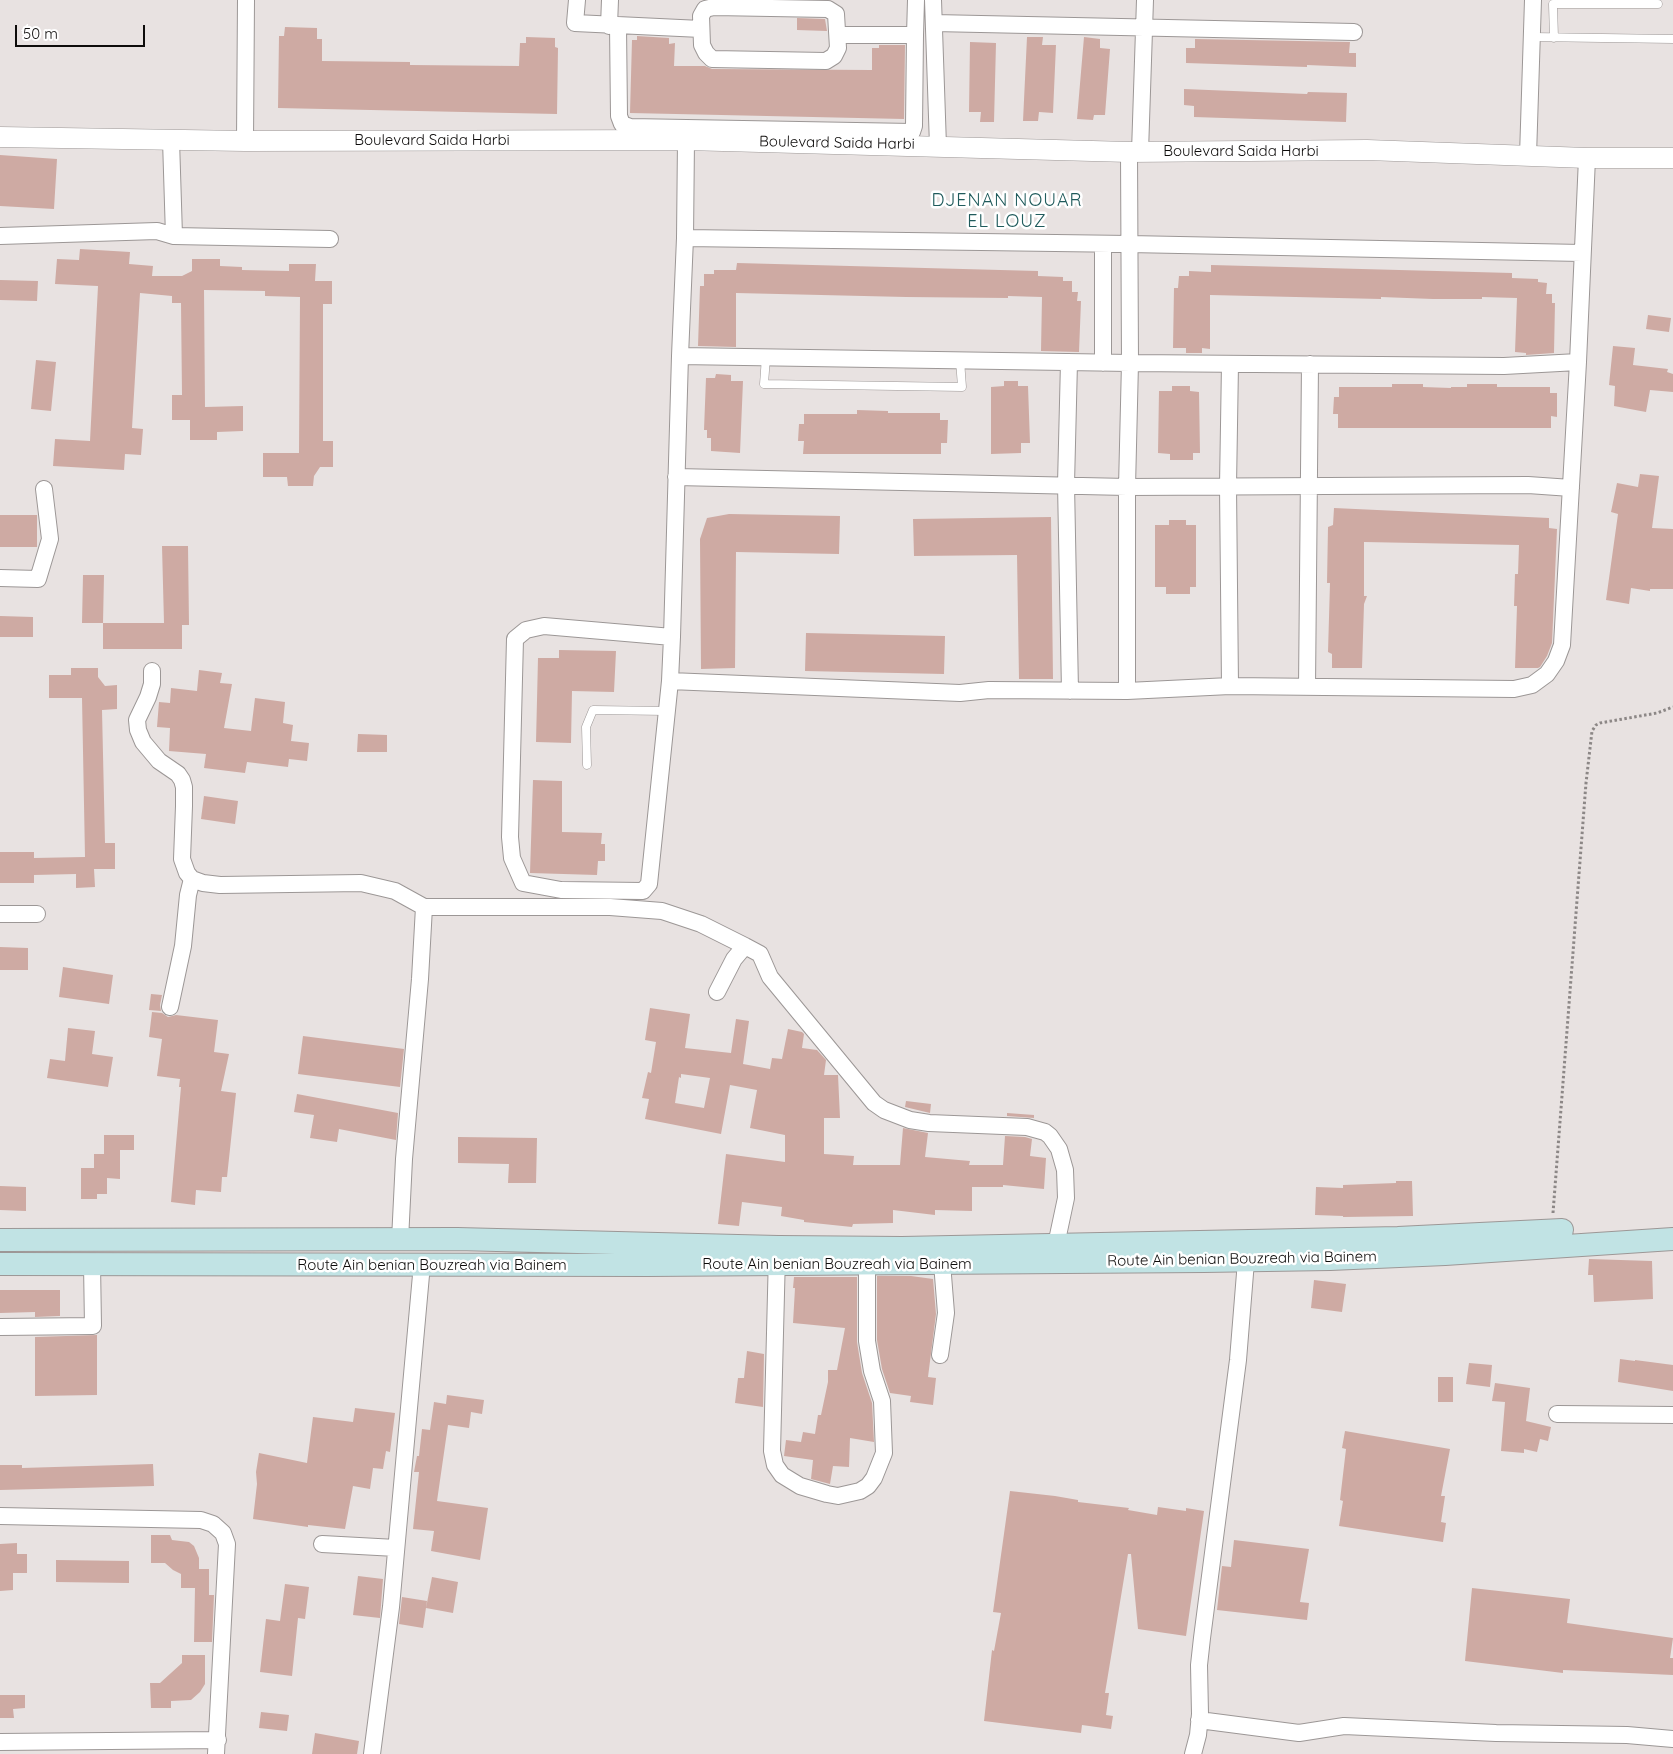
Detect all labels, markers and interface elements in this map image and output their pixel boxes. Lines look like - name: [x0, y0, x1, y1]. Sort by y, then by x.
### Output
- scale bar: [18, 15, 148, 47]
- text: 50 m: [23, 24, 58, 43]
- street label: Boulevard Saida Harbi: [354, 131, 510, 149]
- street label: Boulevard Saida Harbi: [759, 133, 915, 153]
- street label: Boulevard Saida Harbi: [1163, 142, 1319, 160]
- district label: DJENAN NOUAR EL LOUZ: [930, 190, 1084, 232]
- street label: Route Ain benian Bouzreah via Bainem: [1107, 1248, 1377, 1270]
- street label: Route Ain benian Bouzreah via Bainem: [702, 1255, 972, 1273]
- street label: Route Ain benian Bouzreah via Bainem: [297, 1256, 567, 1274]

